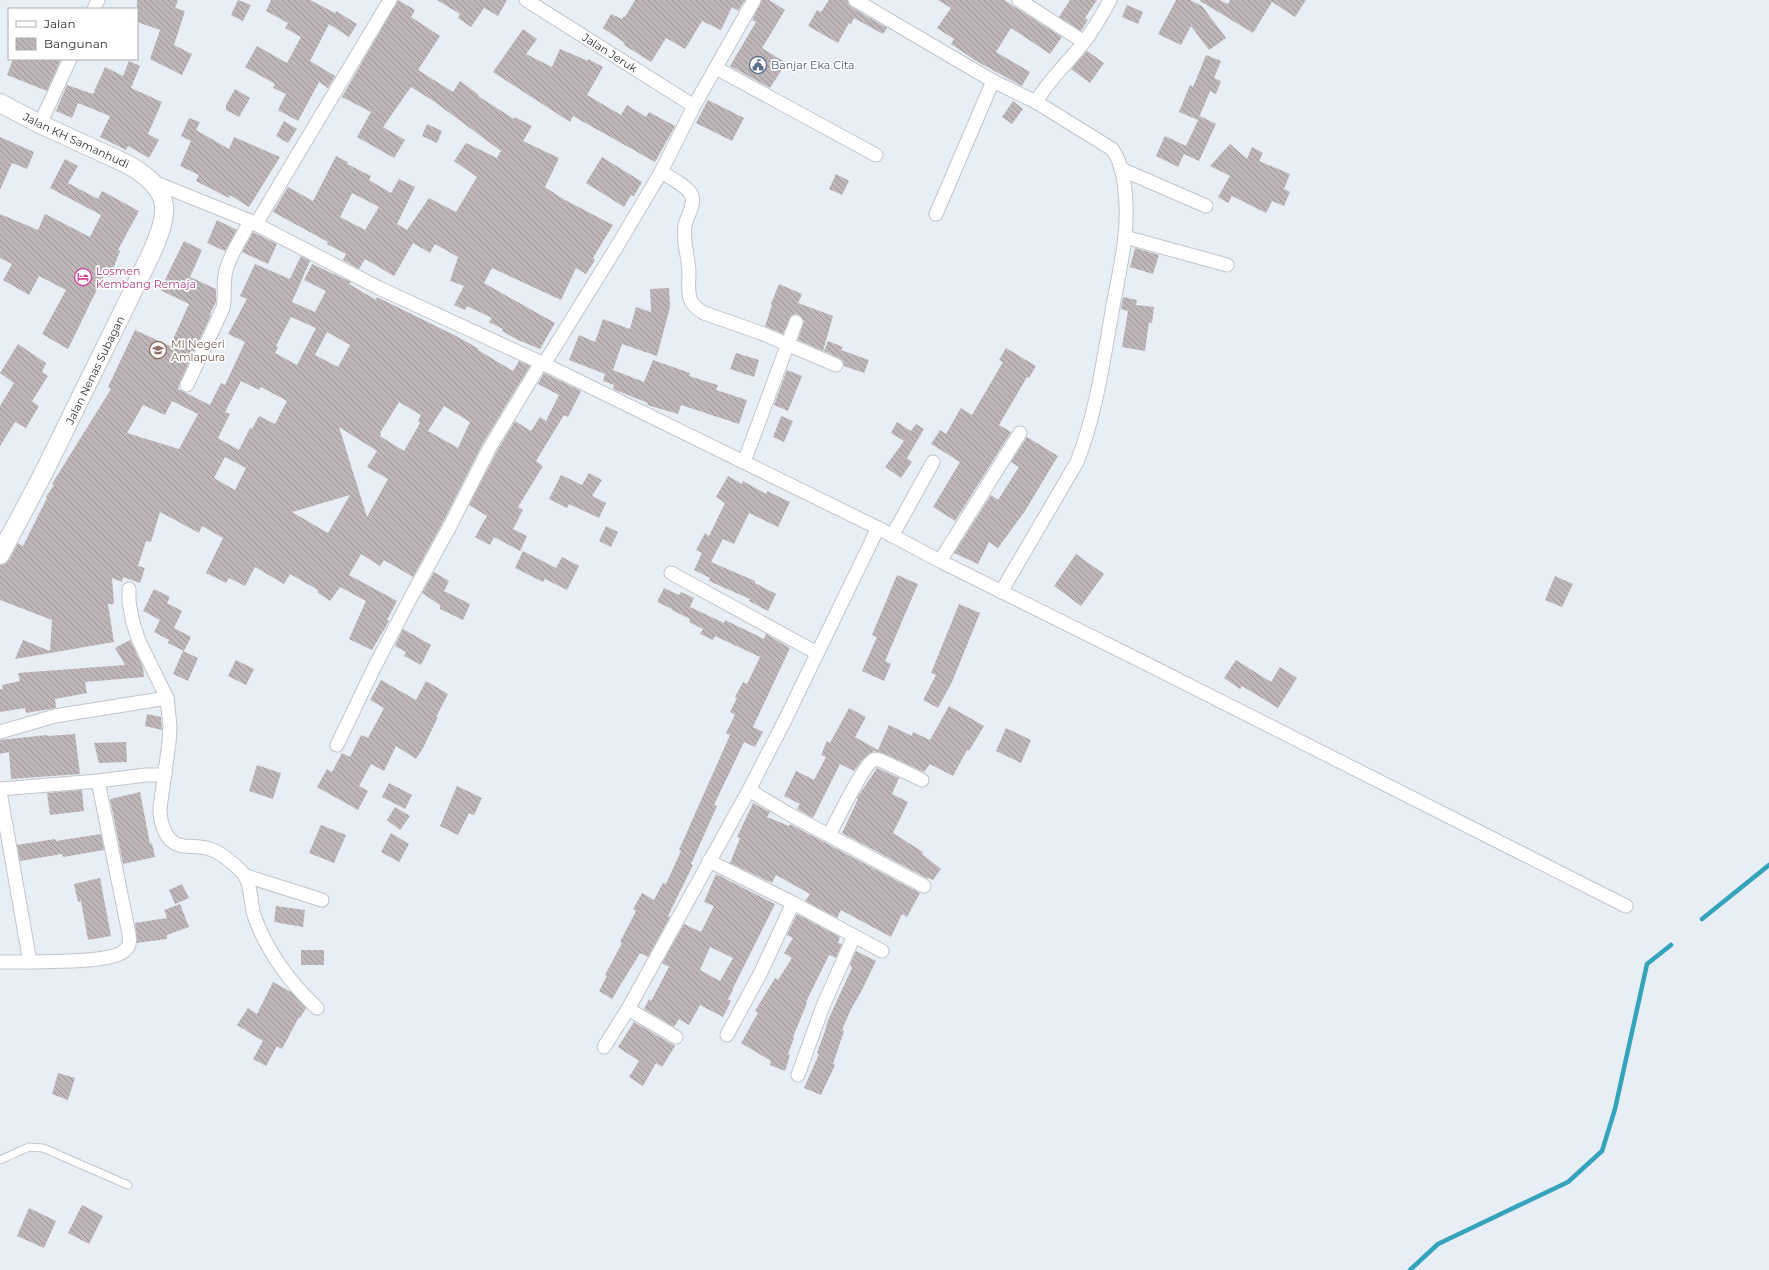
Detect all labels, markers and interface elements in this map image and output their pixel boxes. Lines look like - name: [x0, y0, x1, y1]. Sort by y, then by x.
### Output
- legend: [8, 8, 138, 60]
- text: Jalan: [43, 16, 76, 31]
- street label: Jalan Jeruk: [579, 30, 640, 76]
- text: Bangunan: [44, 36, 108, 51]
- public building icon: Banjar Eka Cita: [748, 55, 768, 75]
- place label: Banjar Eka Cita: [771, 58, 855, 72]
- street label: Jalan KH Samanhudi: [20, 109, 132, 171]
- place label: Losmen Kembang Remaja: [96, 264, 196, 291]
- hotel icon: Losmen Kembang Remaja: [73, 267, 93, 287]
- street label: Jalan Nenas Subagan: [62, 313, 127, 427]
- place label: MI Negeri Amlapura: [171, 337, 225, 364]
- school or university icon: MI Negeri Amlapura: [148, 340, 168, 360]

